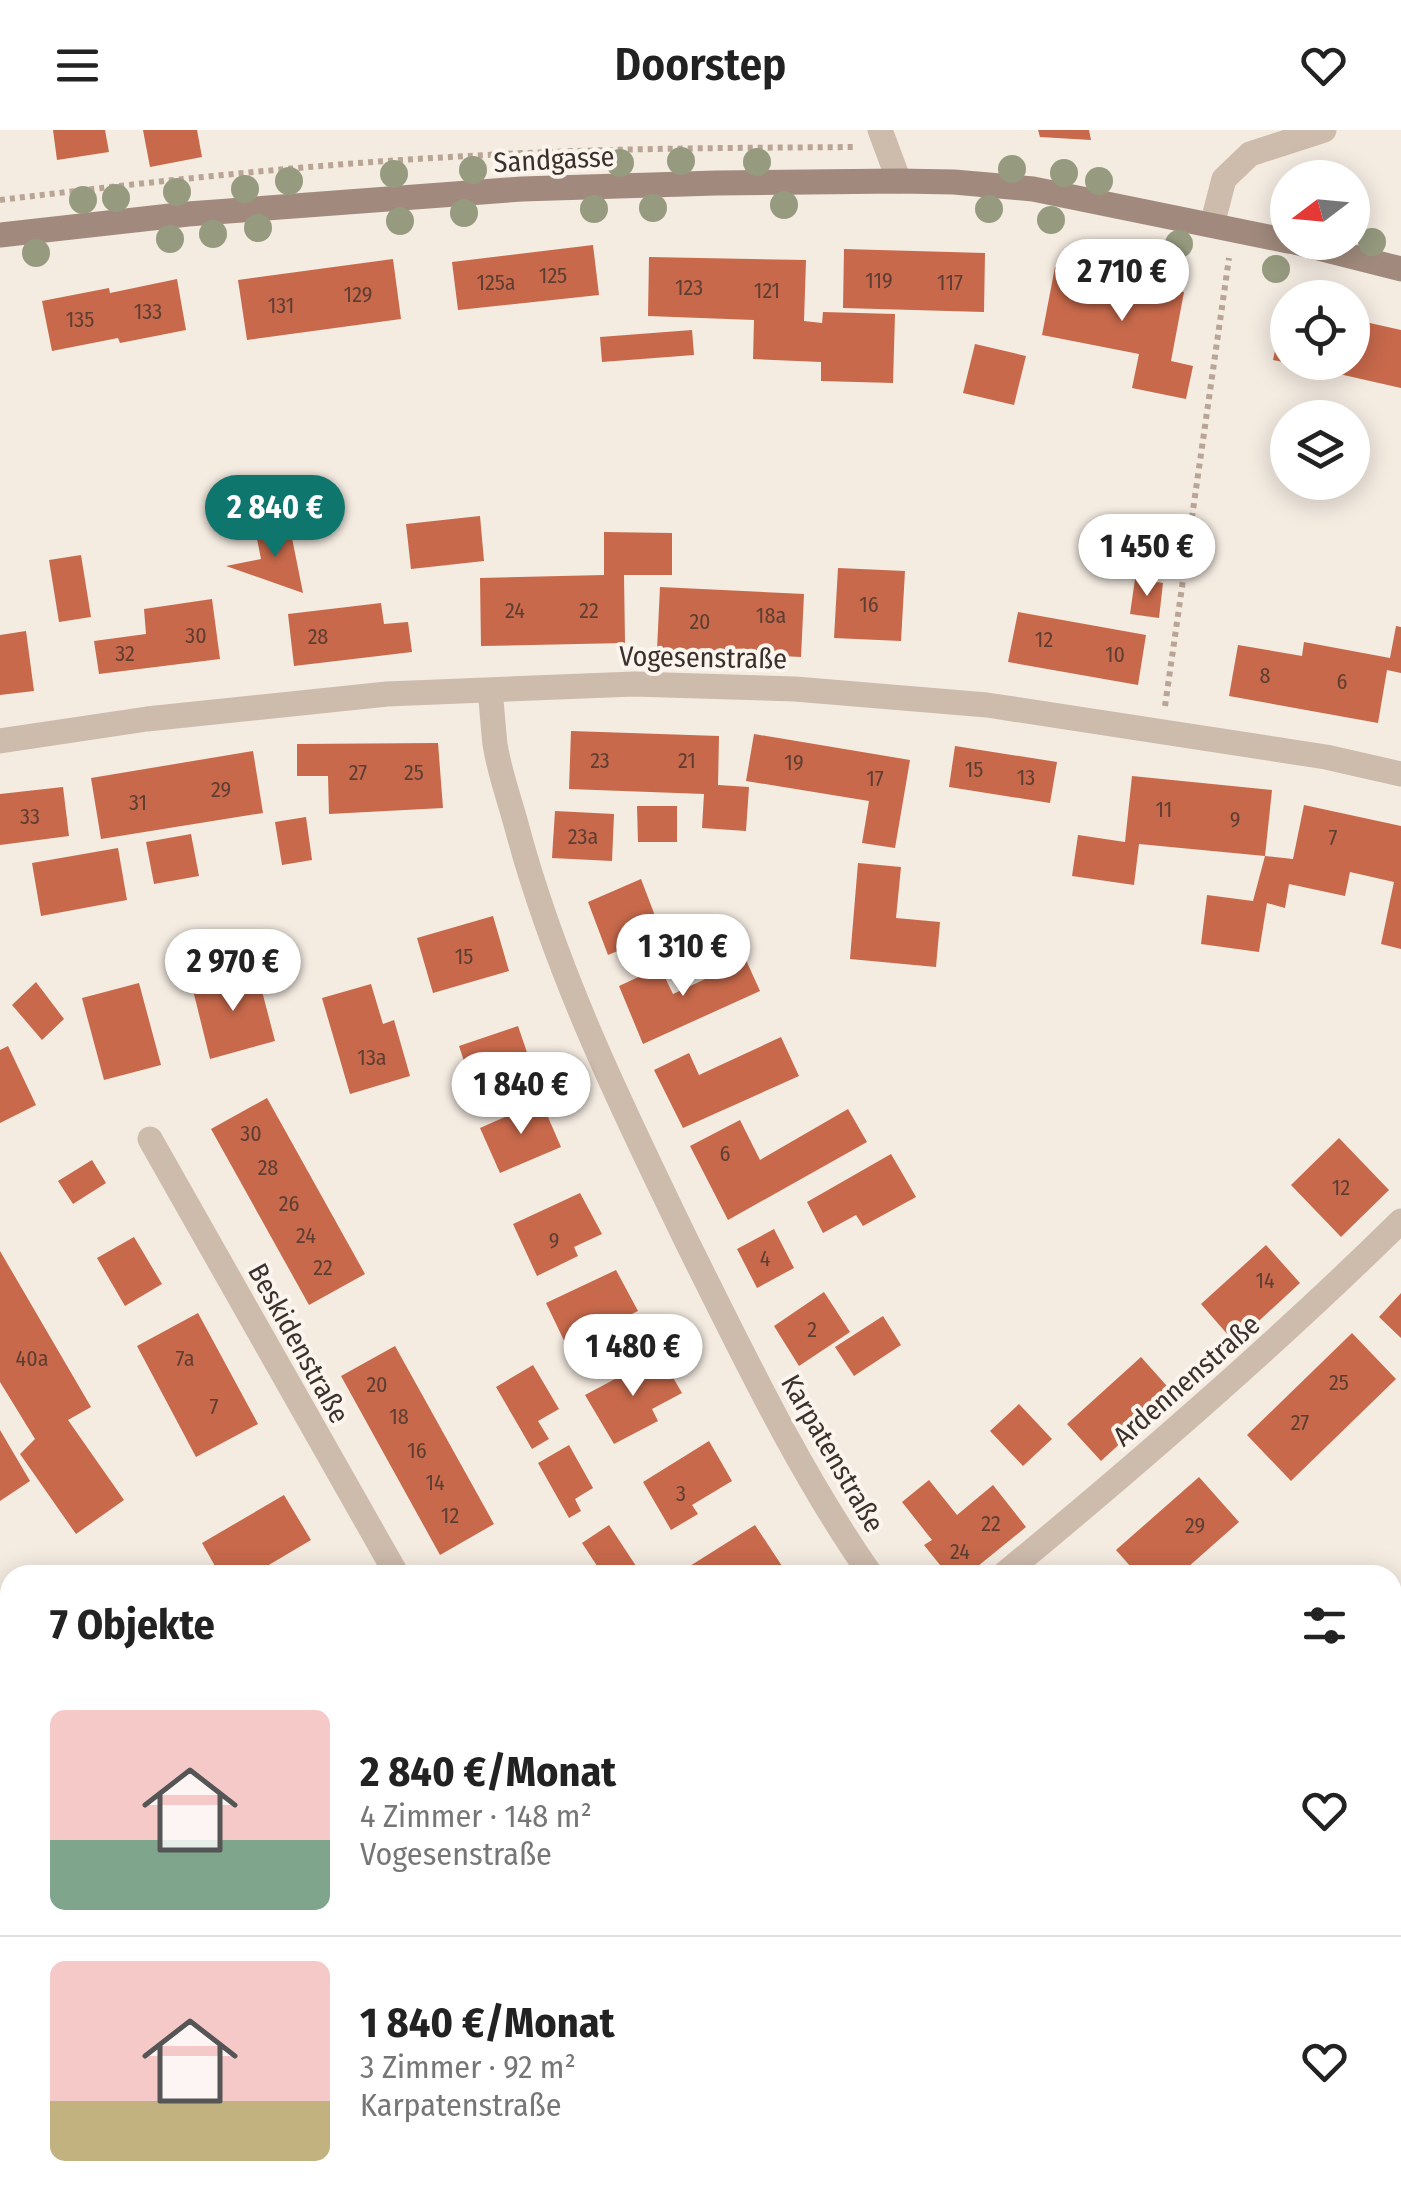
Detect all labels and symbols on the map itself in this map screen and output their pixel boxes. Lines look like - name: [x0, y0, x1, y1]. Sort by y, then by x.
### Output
- street label: Sandgasse: [493, 140, 615, 179]
- north arrow: [1270, 160, 1370, 260]
- pin: 2 710 €: [1030, 239, 1214, 324]
- house number: 125: [539, 262, 567, 289]
- house number: 119: [865, 267, 893, 294]
- house number: 125a: [476, 269, 516, 296]
- house number: 117: [937, 269, 963, 296]
- house number: 123: [675, 274, 703, 301]
- house number: 121: [754, 277, 780, 304]
- house number: 129: [344, 281, 372, 308]
- house number: 131: [268, 292, 294, 319]
- house number: 133: [134, 298, 162, 325]
- house number: 135: [66, 306, 94, 333]
- pin: 2 840 €: [183, 475, 367, 560]
- pin: 1 450 €: [1055, 514, 1239, 599]
- house number: 16: [859, 591, 879, 618]
- house number: 24: [505, 597, 525, 624]
- house number: 22: [579, 597, 599, 624]
- house number: 18a: [756, 602, 786, 629]
- house number: 20: [689, 608, 711, 635]
- house number: 30: [185, 622, 207, 649]
- house number: 28: [308, 623, 328, 650]
- house number: 12: [1035, 626, 1053, 653]
- house number: 32: [115, 640, 135, 667]
- street label: Vogesenstraße: [619, 640, 787, 675]
- house number: 10: [1105, 641, 1125, 668]
- house number: 8: [1259, 662, 1271, 689]
- house number: 6: [1337, 668, 1348, 695]
- house number: 23: [590, 747, 610, 774]
- house number: 21: [678, 747, 696, 774]
- house number: 19: [784, 749, 804, 776]
- house number: 15: [965, 756, 983, 783]
- house number: 27: [349, 759, 367, 786]
- house number: 25: [404, 759, 424, 786]
- house number: 13: [1017, 764, 1035, 791]
- house number: 17: [866, 765, 884, 792]
- house number: 29: [211, 776, 231, 803]
- house number: 31: [129, 789, 147, 816]
- house number: 11: [1156, 796, 1172, 823]
- house number: 33: [20, 803, 40, 830]
- house number: 9: [1230, 806, 1240, 833]
- house number: 23a: [568, 823, 598, 850]
- house number: 7: [1329, 824, 1338, 851]
- pin: 1 310 €: [591, 914, 775, 999]
- pin: 2 970 €: [141, 929, 325, 1014]
- house number: 15: [455, 943, 473, 970]
- house number: 13a: [357, 1044, 387, 1071]
- pin: 1 840 €: [429, 1052, 613, 1137]
- house number: 30: [240, 1120, 262, 1147]
- house number: 6: [720, 1140, 731, 1167]
- house number: 28: [258, 1154, 278, 1181]
- house number: 12: [1332, 1174, 1350, 1201]
- house number: 26: [279, 1190, 299, 1217]
- house number: 24: [296, 1222, 316, 1249]
- house number: 9: [549, 1227, 559, 1254]
- house number: 4: [760, 1245, 771, 1272]
- house number: 22: [313, 1254, 333, 1281]
- street label: Beskidenstraße: [241, 1258, 356, 1429]
- house number: 14: [1255, 1267, 1275, 1294]
- street label: Ardennenstraße: [1106, 1308, 1266, 1453]
- pin: 1 480 €: [541, 1314, 725, 1399]
- house number: 2: [807, 1316, 817, 1343]
- house number: 40a: [16, 1345, 48, 1372]
- house number: 7a: [175, 1345, 195, 1372]
- street label: Karpatenstraße: [774, 1369, 891, 1538]
- house number: 25: [1329, 1369, 1349, 1396]
- house number: 20: [366, 1371, 388, 1398]
- house number: 7: [210, 1393, 219, 1420]
- house number: 18: [389, 1403, 409, 1430]
- house number: 27: [1291, 1409, 1309, 1436]
- house number: 16: [407, 1437, 427, 1464]
- house number: 14: [425, 1469, 445, 1496]
- house number: 3: [676, 1480, 686, 1507]
- house number: 12: [441, 1502, 459, 1529]
- house number: 22: [981, 1510, 1001, 1537]
- house number: 29: [1185, 1512, 1205, 1539]
- house number: 24: [950, 1538, 970, 1565]

